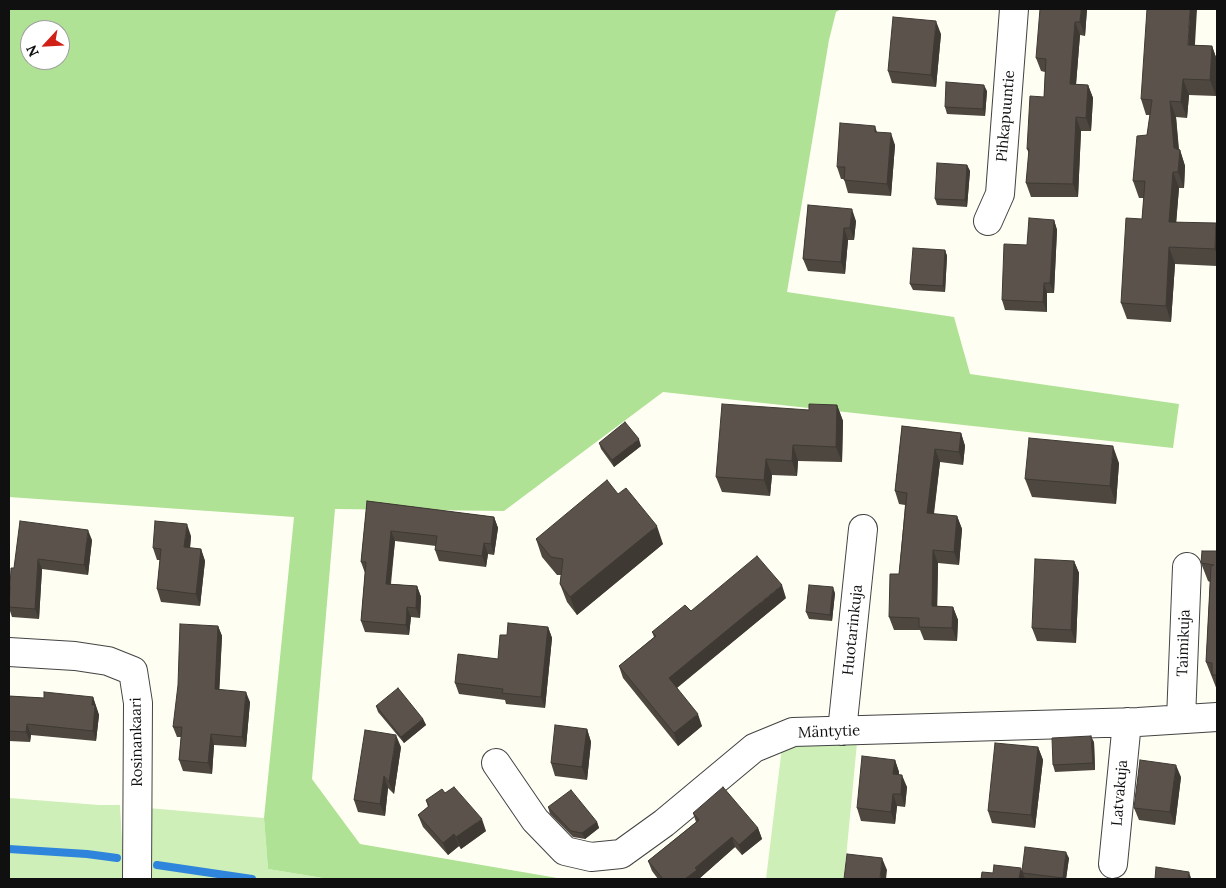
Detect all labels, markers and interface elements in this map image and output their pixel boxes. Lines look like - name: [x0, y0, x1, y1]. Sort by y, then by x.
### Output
- north arrow: [20, 20, 70, 70]
- text: N: [22, 42, 43, 60]
- street label: Pihkapuuntie: [993, 69, 1019, 163]
- street label: Huotarinkuja: [839, 584, 867, 676]
- street label: Taimikuja: [1174, 609, 1194, 677]
- street label: Rosinankaari: [127, 697, 147, 787]
- street label: Mäntytie: [797, 722, 861, 742]
- street label: Latvakuja: [1108, 759, 1132, 827]

